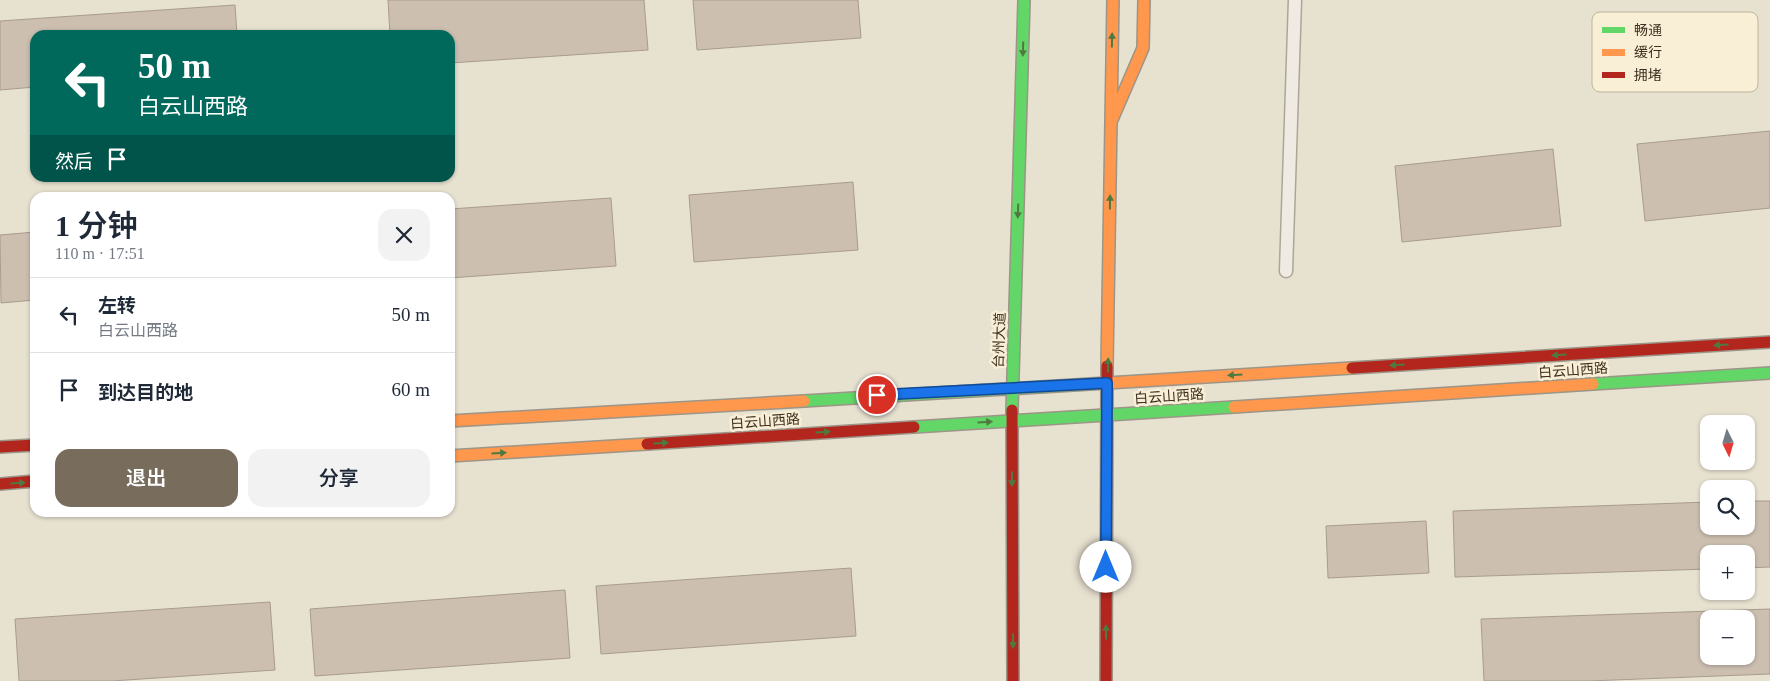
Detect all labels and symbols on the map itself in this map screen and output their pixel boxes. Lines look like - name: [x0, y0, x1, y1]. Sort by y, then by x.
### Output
- legend: [1592, 12, 1758, 92]
- text: 畅通: [1634, 23, 1662, 38]
- one-way arrow: [1108, 32, 1116, 48]
- one-way arrow: [1018, 41, 1026, 57]
- text: 缓行: [1634, 45, 1662, 60]
- text: 拥堵: [1634, 68, 1662, 83]
- one-way arrow: [1106, 194, 1114, 210]
- one-way arrow: [1014, 203, 1022, 219]
- street label: 台州大道: [990, 312, 1008, 368]
- one-way arrow: [1713, 341, 1729, 349]
- one-way arrow: [1551, 351, 1567, 359]
- one-way arrow: [1104, 357, 1112, 373]
- street label: 白云山西路: [1538, 361, 1608, 380]
- one-way arrow: [1389, 362, 1405, 370]
- one-way arrow: [1227, 372, 1243, 380]
- pin: [856, 374, 898, 416]
- street label: 白云山西路: [1134, 387, 1204, 406]
- street label: 白云山西路: [730, 412, 800, 431]
- north arrow: [1700, 415, 1755, 470]
- one-way arrow: [977, 418, 993, 426]
- one-way arrow: [815, 428, 831, 436]
- one-way arrow: [653, 438, 669, 446]
- one-way arrow: [491, 448, 507, 456]
- one-way arrow: [1008, 471, 1016, 487]
- one-way arrow: [10, 478, 26, 486]
- position arrow: [1079, 540, 1131, 592]
- one-way arrow: [1102, 624, 1110, 640]
- one-way arrow: [1009, 633, 1017, 649]

